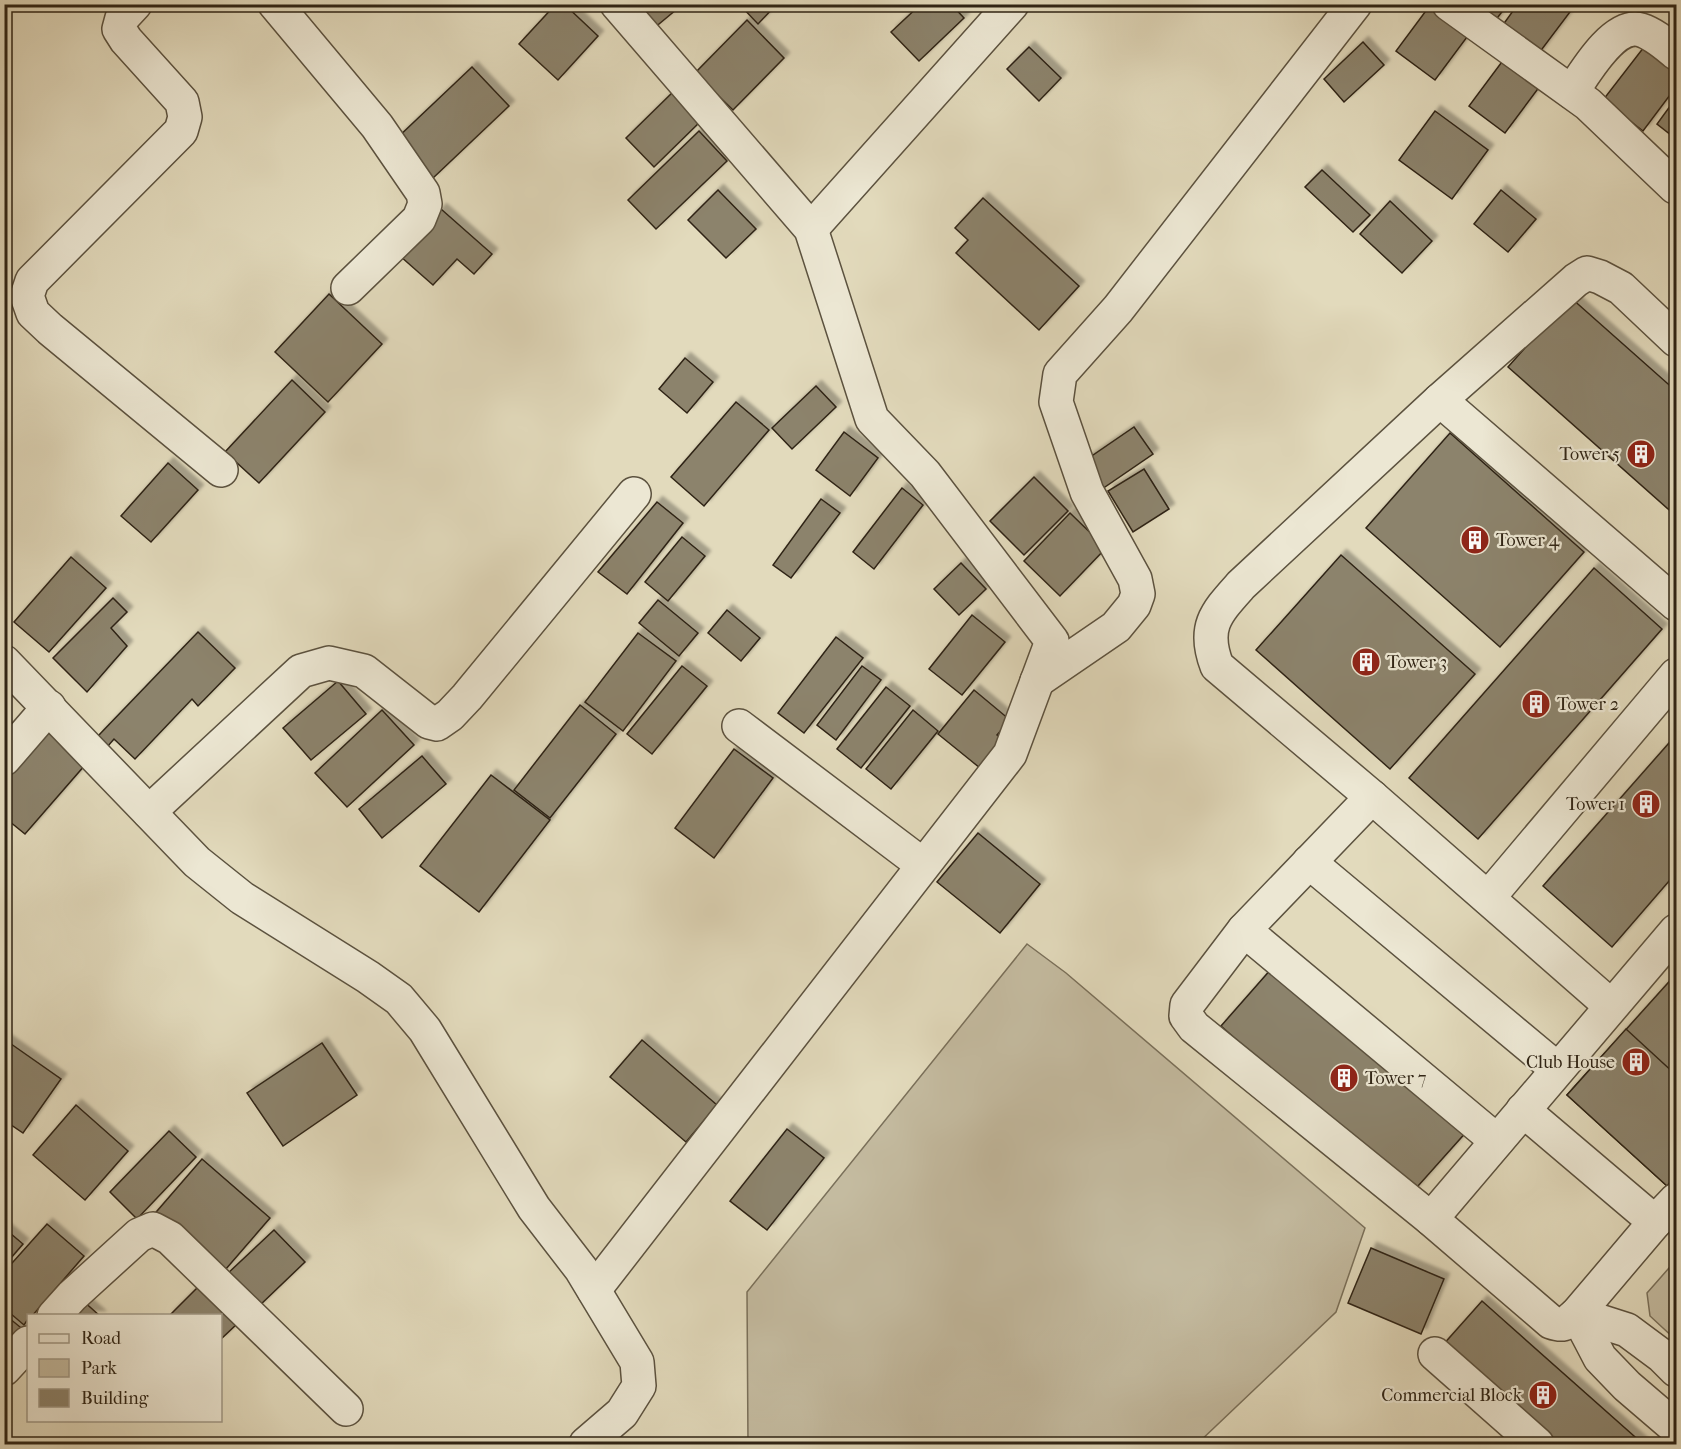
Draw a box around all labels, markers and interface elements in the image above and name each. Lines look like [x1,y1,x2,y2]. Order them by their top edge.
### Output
building icon: Tower 5 [1625,438,1657,470]
place label: Tower 5 [1560,444,1620,465]
building icon: Tower 4 [1459,524,1491,556]
place label: Tower 4 [1496,530,1560,551]
building icon: Tower 3 [1350,646,1382,678]
place label: Tower 3 [1387,652,1447,673]
building icon: Tower 2 [1520,688,1552,720]
place label: Tower 2 [1557,694,1619,715]
building icon: Tower 1 [1630,788,1662,820]
place label: Tower 1 [1566,794,1625,815]
building icon: Club House [1620,1046,1652,1078]
place label: Club House [1526,1052,1615,1073]
building icon: Tower 7 [1328,1062,1360,1094]
place label: Tower 7 [1365,1068,1427,1089]
legend [27,1314,222,1422]
text: Road [81,1328,121,1349]
text: Park [81,1358,118,1379]
building icon: Commercial Block [1527,1379,1559,1411]
place label: Commercial Block [1381,1385,1523,1406]
text: Building [81,1388,149,1409]

